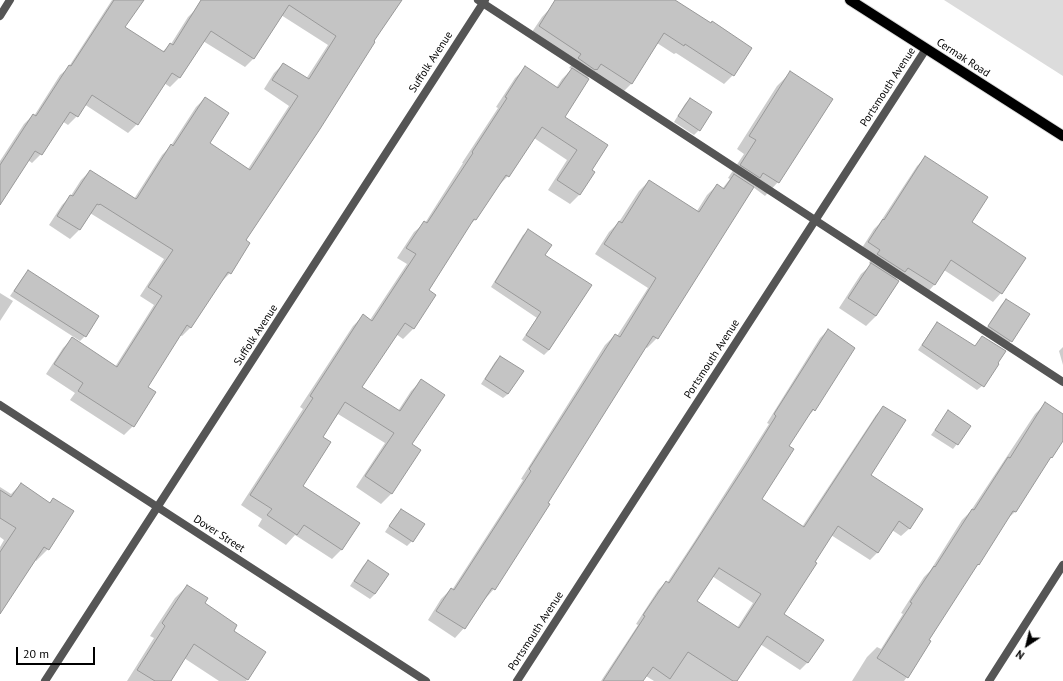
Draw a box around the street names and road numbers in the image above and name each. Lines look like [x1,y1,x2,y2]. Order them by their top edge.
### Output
street label: Suffolk Avenue [406,29,456,95]
street label: Cermak Road [934,36,992,80]
street label: Portsmouth Avenue [857,45,919,129]
street label: Suffolk Avenue [231,302,281,368]
street label: Portsmouth Avenue [681,317,743,401]
street label: Dover Street [191,513,247,555]
street label: Portsmouth Avenue [505,589,567,673]

